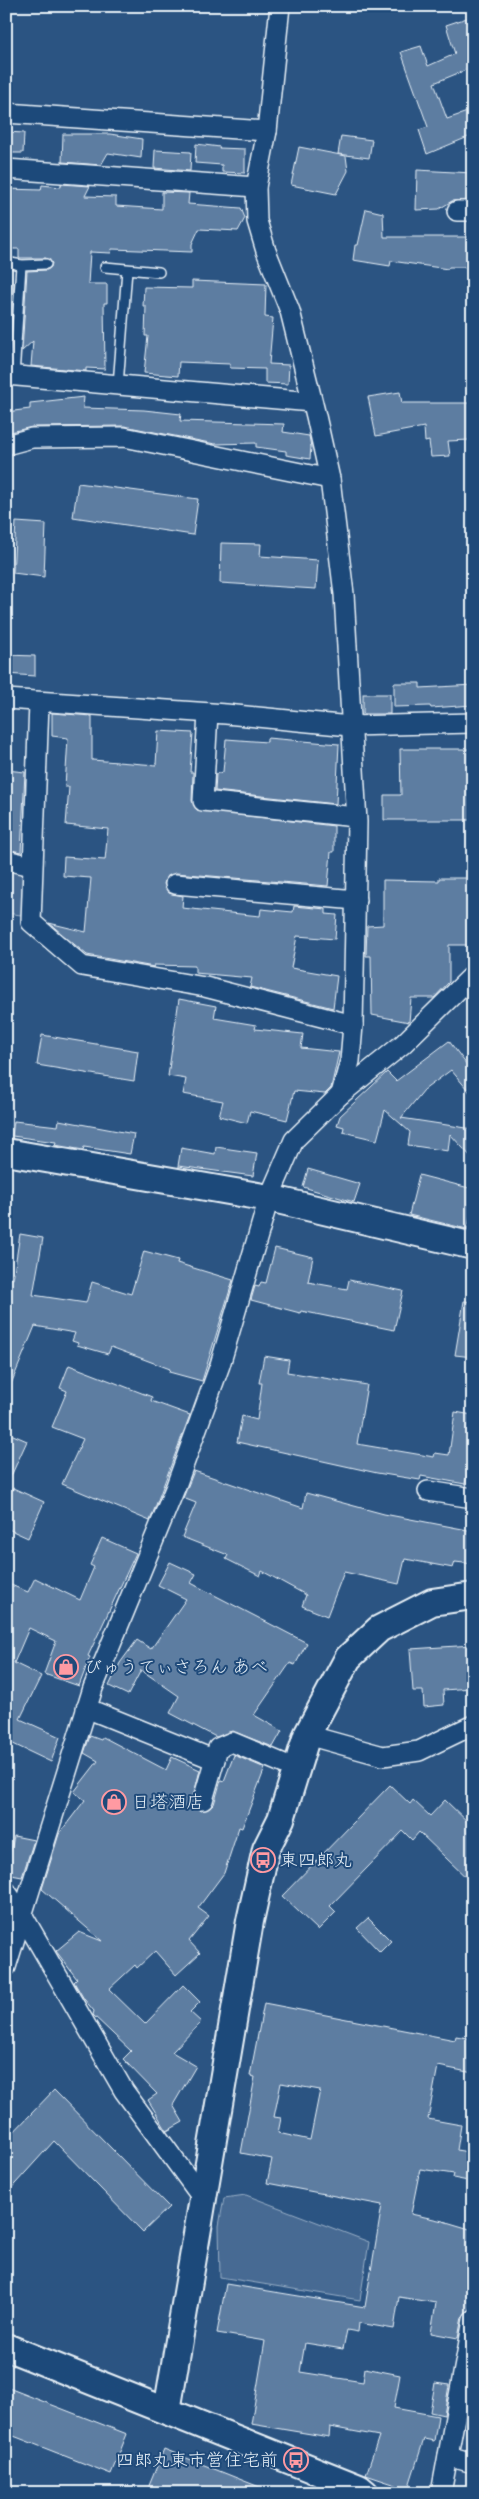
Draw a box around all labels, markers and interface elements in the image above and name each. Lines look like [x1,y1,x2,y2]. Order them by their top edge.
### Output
shop icon: びゅうてぃさろん あべ [53,1654,79,1680]
place label: びゅうてぃさろん あべ [84,1658,268,1680]
shop icon: 日塔酒店 [101,1789,127,1815]
place label: 日塔酒店 [132,1793,204,1815]
bus stop icon: 東四郎丸 [250,1847,276,1873]
place label: 東四郎丸 [280,1851,352,1873]
bus stop icon: 四郎丸東市営住宅前 [283,2447,309,2473]
place label: 四郎丸東市営住宅前 [116,2451,278,2473]

